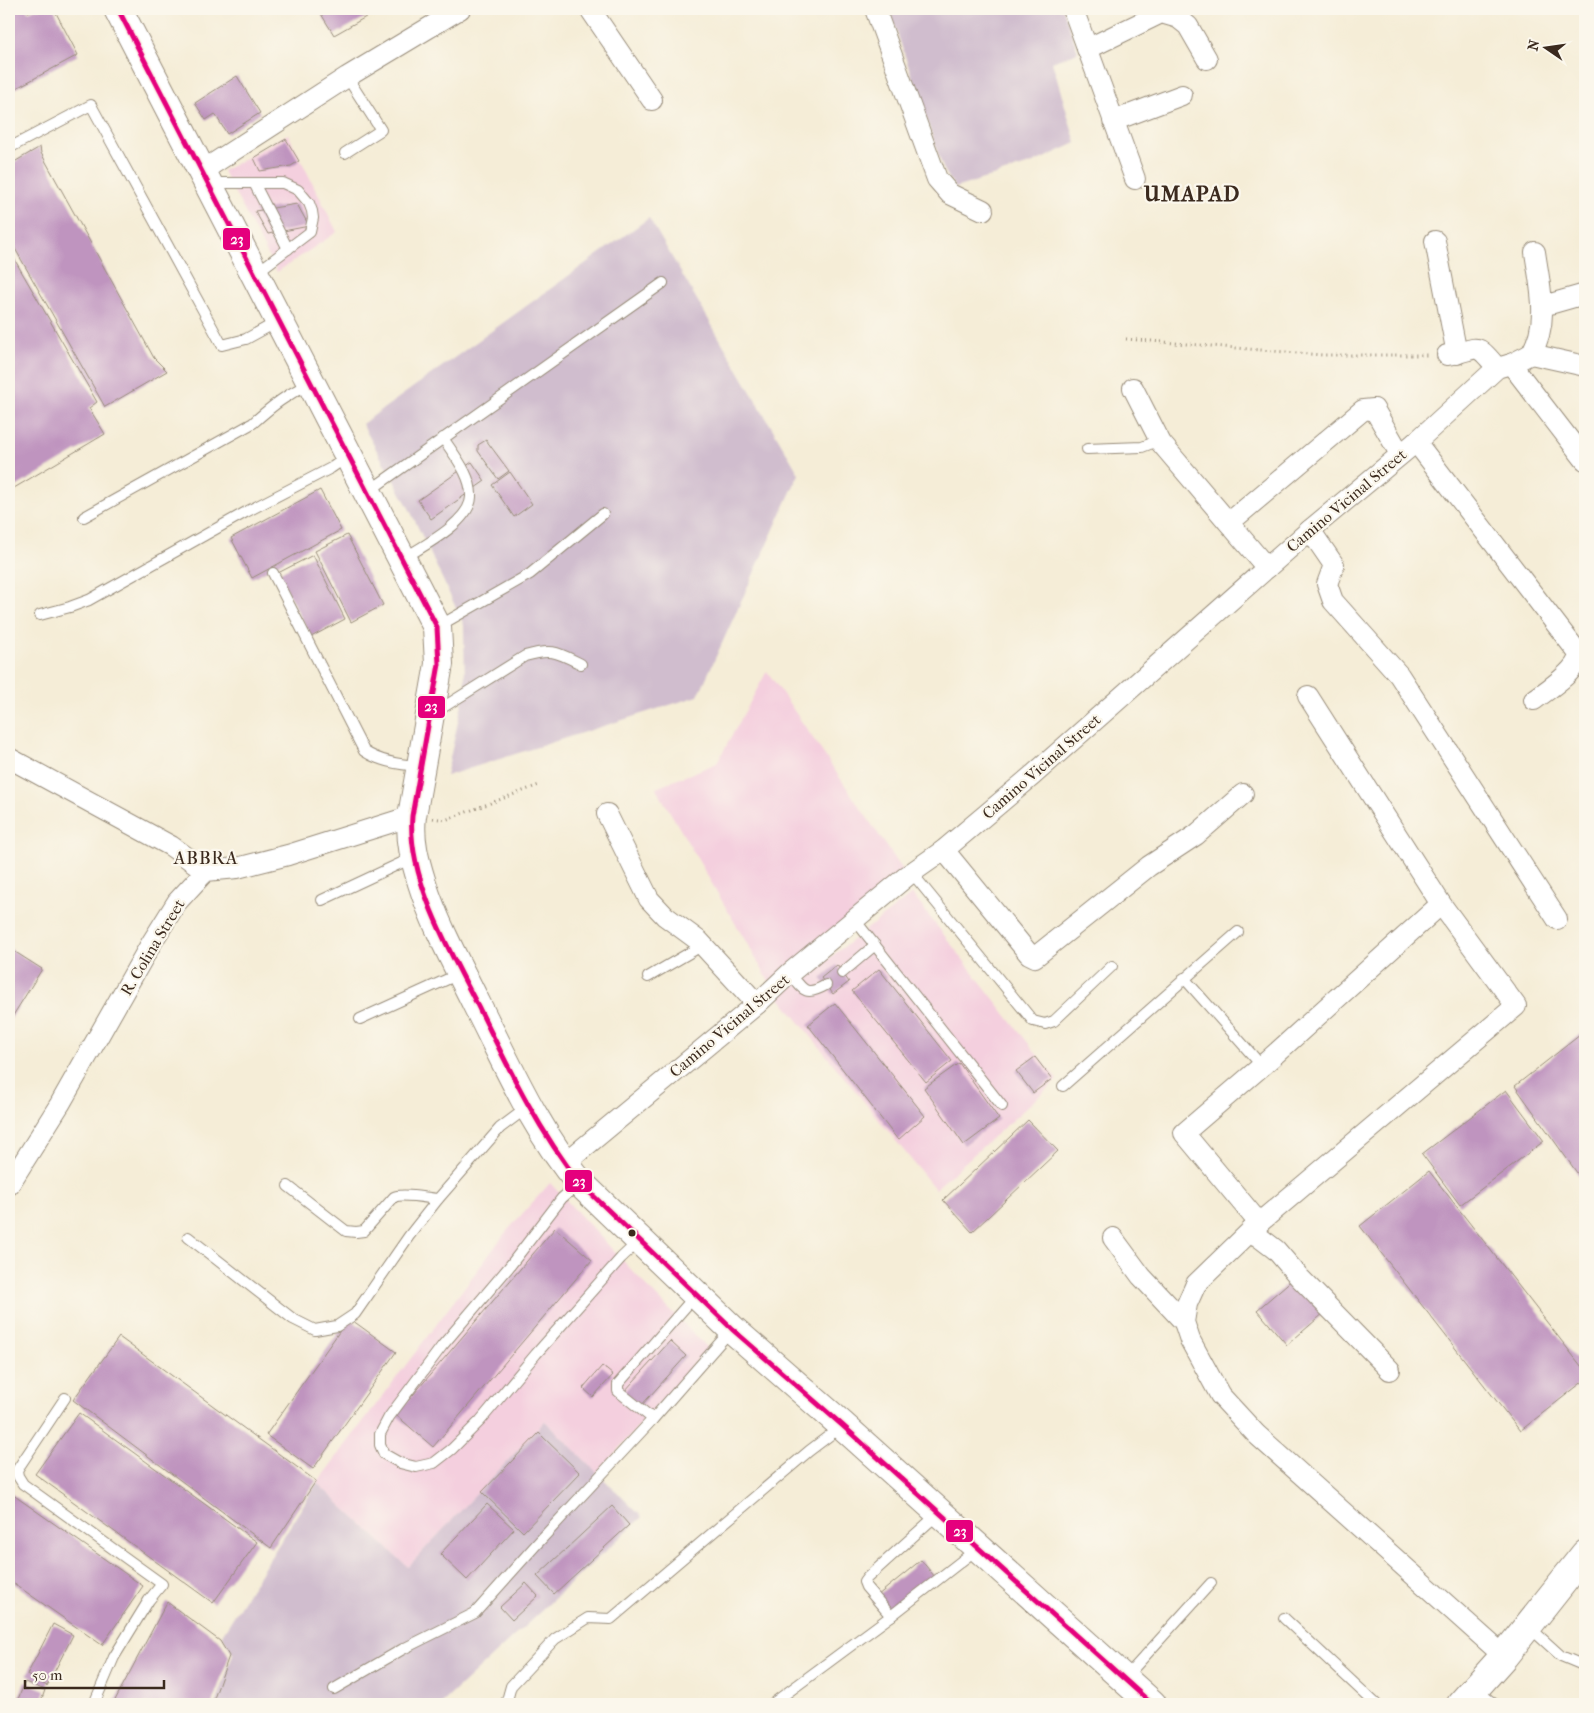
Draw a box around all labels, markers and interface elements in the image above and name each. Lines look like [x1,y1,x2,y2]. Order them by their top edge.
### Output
north arrow [1522,22,1572,72]
text: N [1524,38,1543,52]
district label: UMAPAD [1143,182,1240,206]
line badge: 23 [222,227,251,251]
text: 23 [231,231,244,248]
street label: Camino Vicinal Street [1283,445,1410,556]
line badge: 23 [417,695,446,719]
text: 23 [425,698,438,715]
street label: Camino Vicinal Street [978,710,1105,823]
district label: ABBRA [173,848,238,869]
street label: R. Colina Street [116,895,189,999]
street label: Camino Vicinal Street [666,970,793,1081]
line badge: 23 [564,1169,593,1193]
text: 23 [573,1173,586,1190]
unlabelled marker [627,1228,637,1238]
line badge: 23 [945,1519,974,1543]
text: 23 [954,1523,967,1540]
scale bar [25,1658,164,1690]
text: 50 m [32,1666,63,1684]

